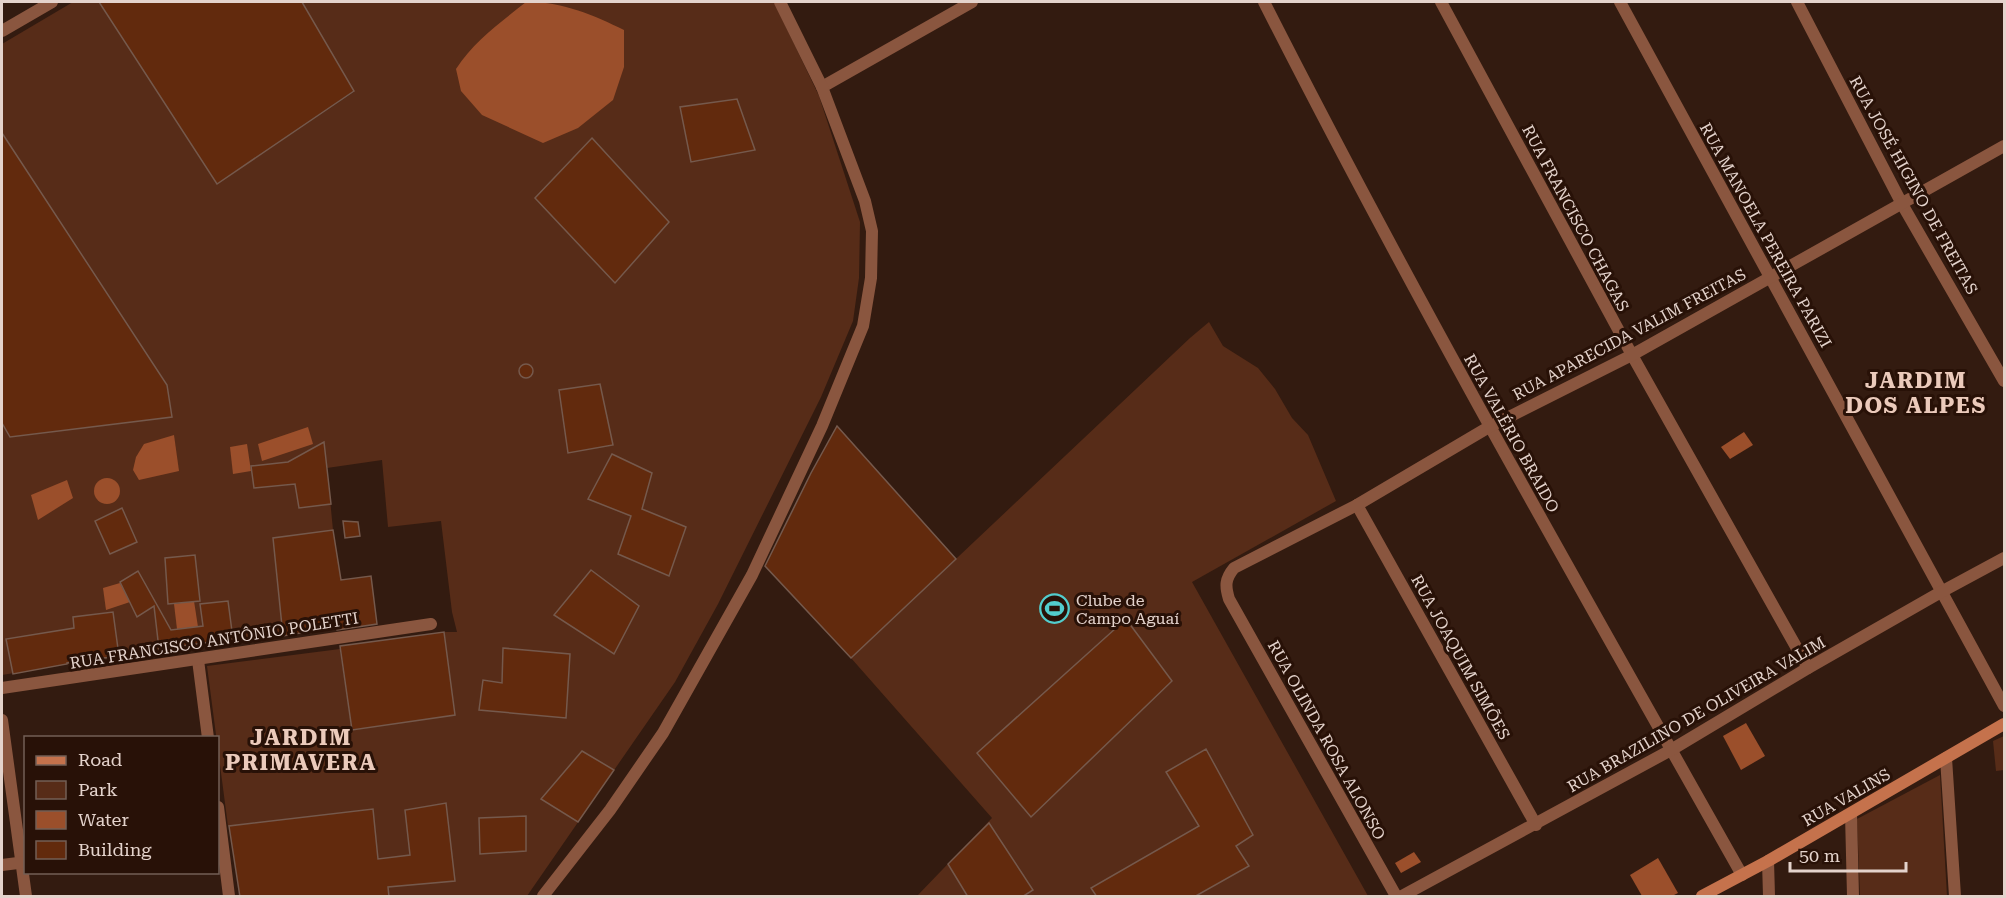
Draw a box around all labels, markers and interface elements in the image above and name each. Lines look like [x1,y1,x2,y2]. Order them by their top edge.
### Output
street label: RUA JOSÉ HIGINO DE FREITAS [1845,73,1982,298]
street label: RUA MANOELA PEREIRA PARIZI [1696,120,1835,351]
street label: RUA FRANCISCO CHAGAS [1518,122,1633,315]
street label: RUA APARECIDA VALIM FREITAS [1509,265,1749,404]
street label: RUA VALÉRIO BRAIDO [1460,351,1563,516]
district label: JARDIM DOS ALPES [1845,368,1987,418]
street label: RUA JOAQUIM SIMÕES [1407,571,1514,743]
place label: Clube de Campo Aguaí [1076,591,1179,628]
sports icon: Clube de Campo Aguaí [1039,593,1071,625]
street label: RUA FRANCISCO ANTÔNIO POLETTI [68,608,360,673]
street label: RUA BRAZILINO DE OLIVEIRA VALIM [1564,633,1829,796]
street label: RUA OLINDA ROSA ALONSO [1264,637,1389,843]
district label: JARDIM PRIMAVERA [225,725,377,775]
legend [24,736,219,874]
text: Road [78,749,123,770]
street label: RUA VALINS [1799,765,1894,830]
text: Park [78,779,118,800]
text: Water [78,809,129,830]
scale bar [1790,835,1906,873]
text: Building [78,839,152,860]
text: 50 m [1799,845,1840,866]

